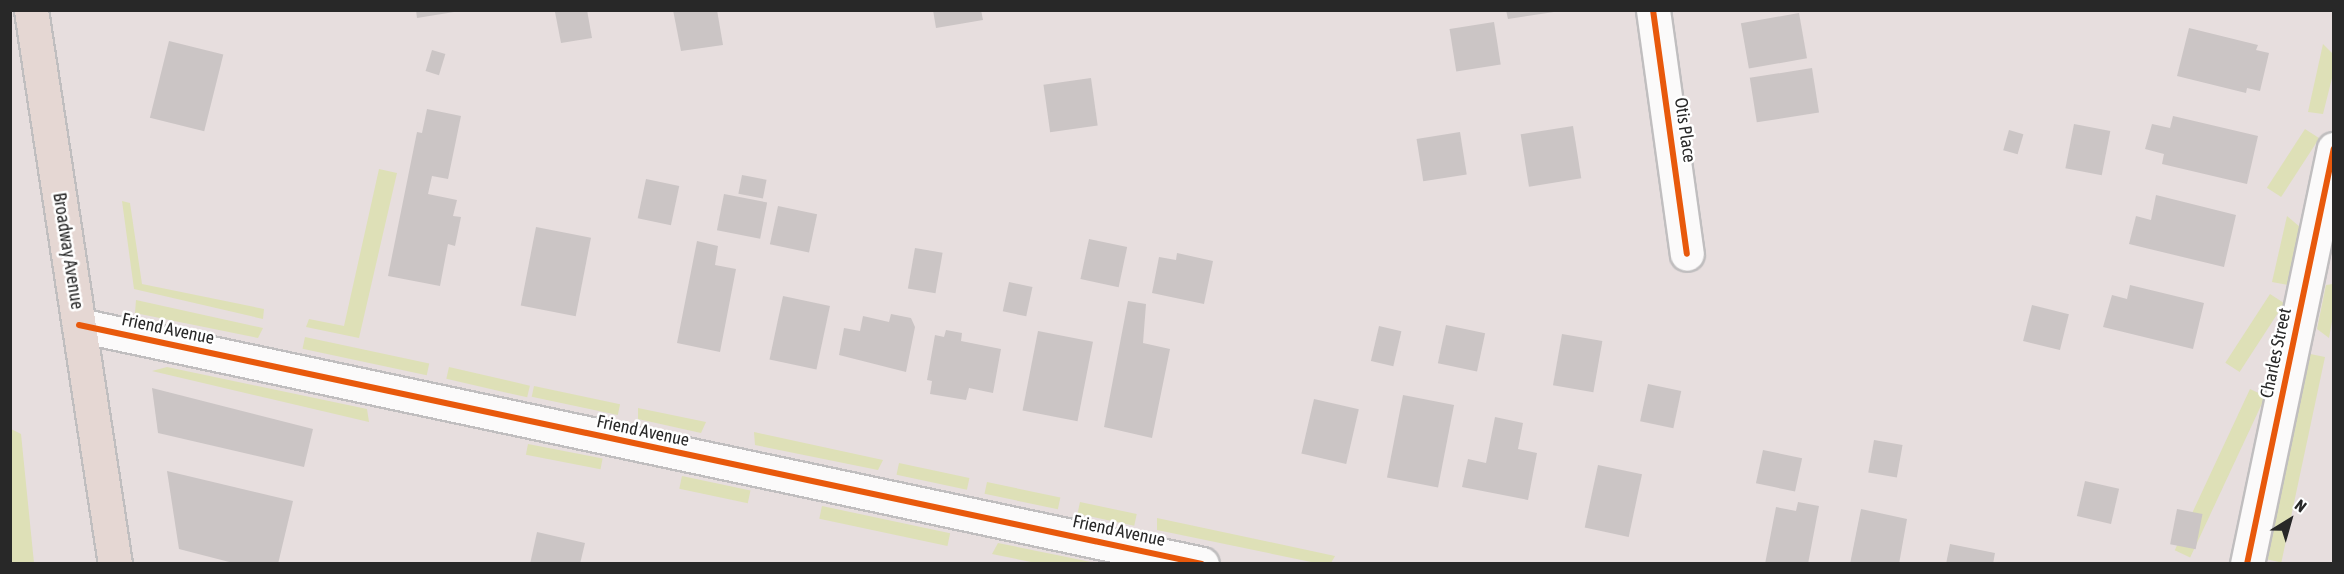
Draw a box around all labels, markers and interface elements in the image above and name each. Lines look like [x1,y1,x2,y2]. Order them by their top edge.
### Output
street label: Otis Place [1670,96,1700,164]
street label: Broadway Avenue [48,191,88,311]
street label: Charles Street [2256,306,2296,400]
street label: Friend Avenue [120,309,216,349]
street label: Friend Avenue [595,411,691,451]
north arrow [2260,490,2320,550]
text: N [2292,496,2310,516]
street label: Friend Avenue [1071,511,1167,551]

